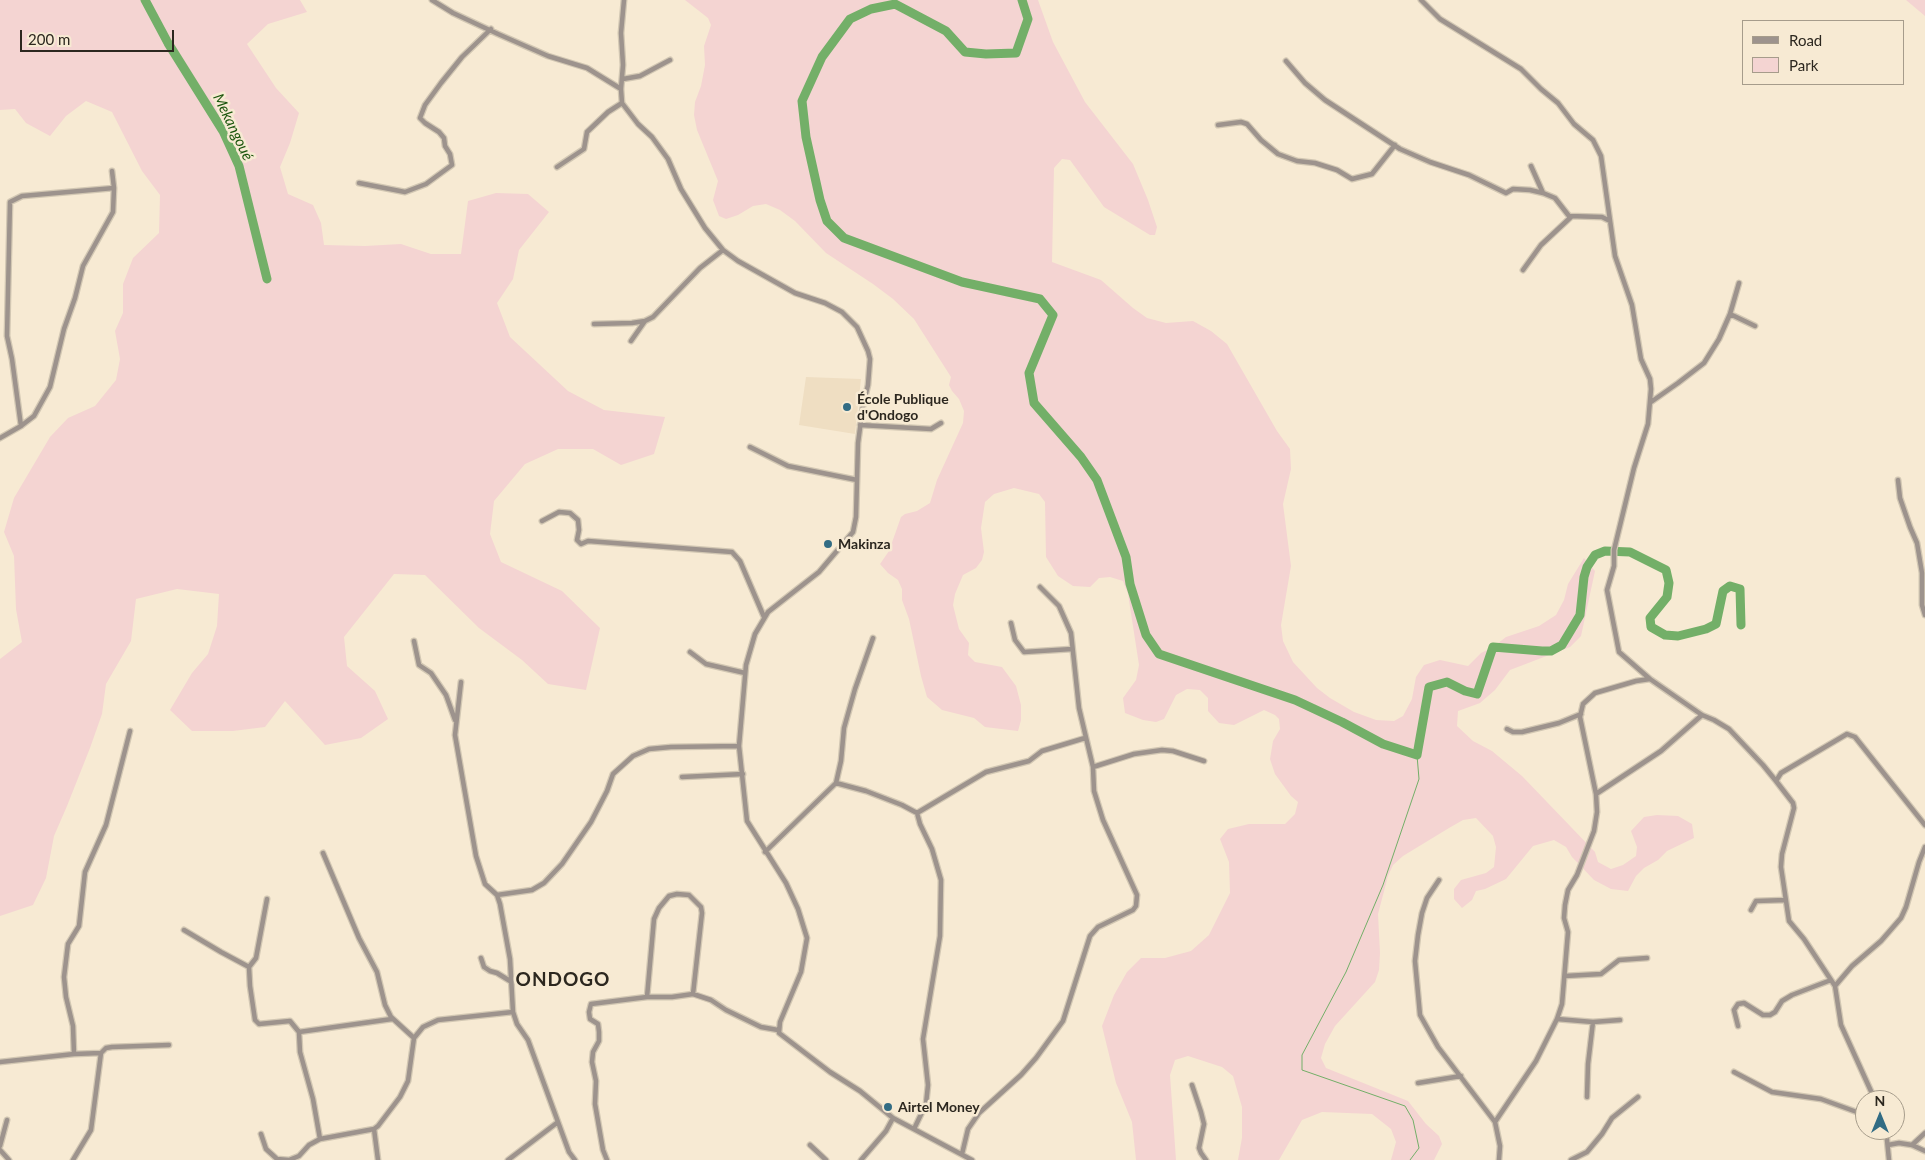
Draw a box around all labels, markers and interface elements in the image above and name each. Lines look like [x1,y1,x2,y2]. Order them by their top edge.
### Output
scale bar [22,20,176,52]
legend [1742,20,1905,85]
text: 200 m [28,30,70,48]
text: Road [1789,31,1822,49]
text: Park [1789,56,1818,74]
water label: Mekangoué [209,91,257,163]
place label: École Publique d'Ondogo [857,391,949,424]
marker: École Publique d'Ondogo [841,401,853,413]
place label: Makinza [838,536,891,552]
marker: Makinza [822,538,834,550]
district label: ONDOGO [515,969,611,991]
north arrow [1855,1090,1905,1140]
text: N [1875,1092,1885,1109]
place label: Airtel Money [898,1099,980,1115]
marker: Airtel Money [882,1101,894,1113]

